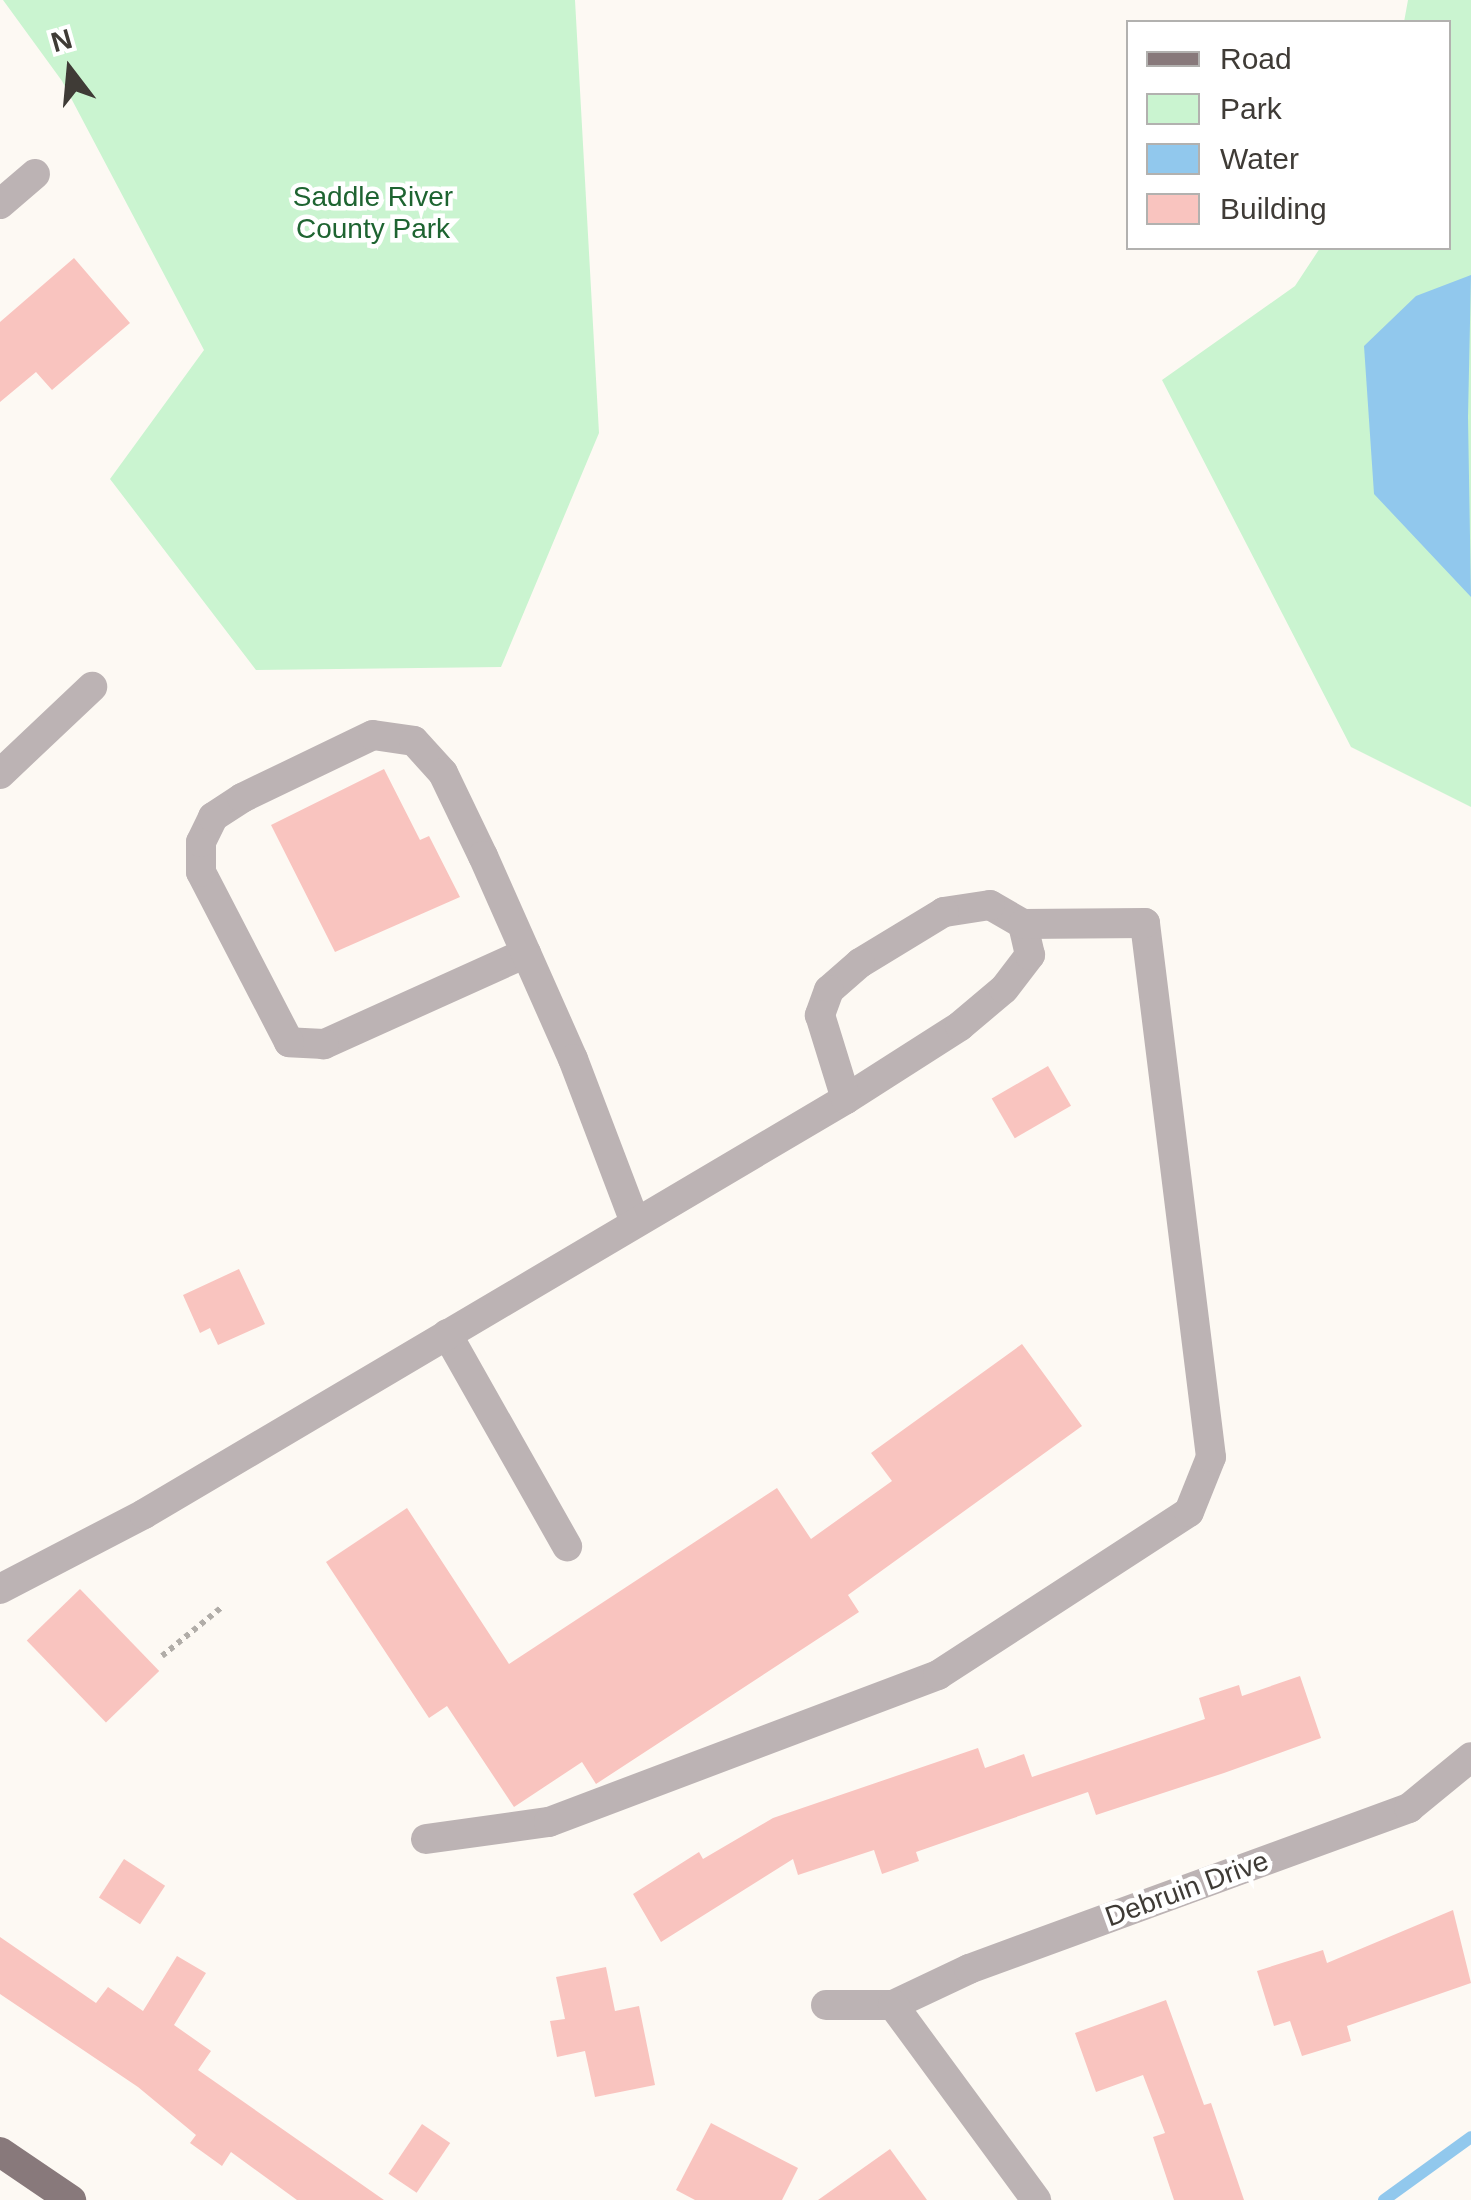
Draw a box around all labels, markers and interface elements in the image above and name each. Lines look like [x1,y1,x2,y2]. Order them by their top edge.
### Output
north arrow [20,20,120,120]
legend [1126,20,1451,250]
text: N [48,23,76,58]
text: Road [1220,42,1292,75]
text: Park [1220,92,1282,125]
text: Water [1220,142,1299,175]
park label: Saddle River County Park [293,180,453,246]
text: Building [1220,192,1327,225]
street label: Debruin Drive [1101,1844,1273,1934]

